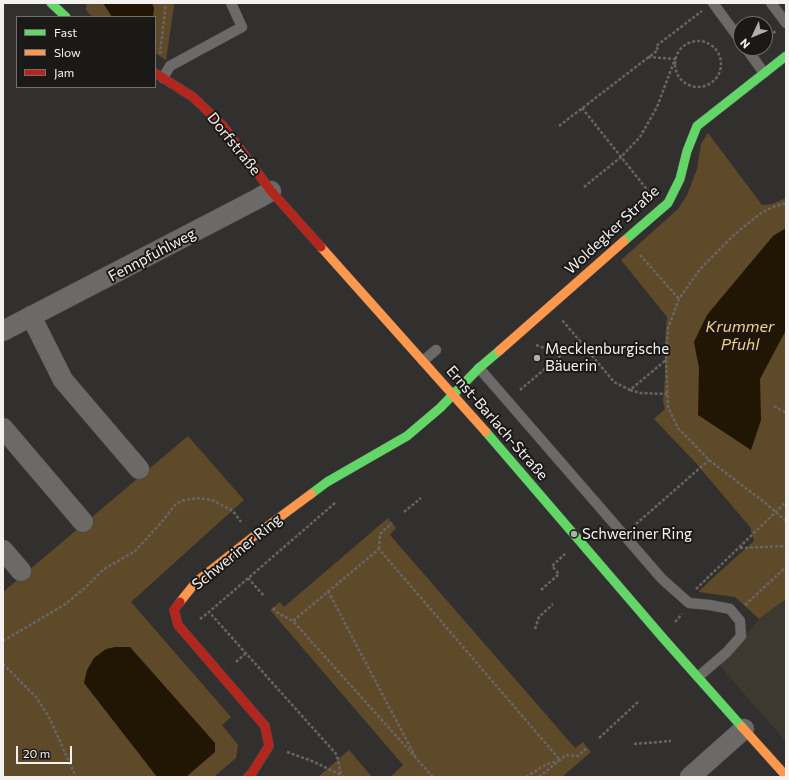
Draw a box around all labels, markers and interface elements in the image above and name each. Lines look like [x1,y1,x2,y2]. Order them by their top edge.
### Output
legend [16,16,156,88]
north arrow [733,16,773,56]
text: Fast [54,25,77,39]
text: N [737,37,752,51]
text: Slow [54,45,81,59]
text: Jam [54,65,74,79]
street label: Dorfstraße [203,109,265,179]
street label: Woldegker Straße [561,182,663,278]
street label: Fennpfuhlweg [105,224,199,286]
water label: Krummer Pfuhl [706,317,774,355]
place label: Mecklenburgische Bäuerin [545,340,669,375]
marker: Mecklenburgische Bäuerin [532,353,542,363]
street label: Ernst-Barlach-Straße [442,362,552,484]
street label: Schweriner Ring [189,510,285,594]
place label: Schweriner Ring [582,525,692,543]
marker: Schweriner Ring [569,529,579,539]
scale bar [18,738,74,764]
text: 20 m [23,746,50,760]

